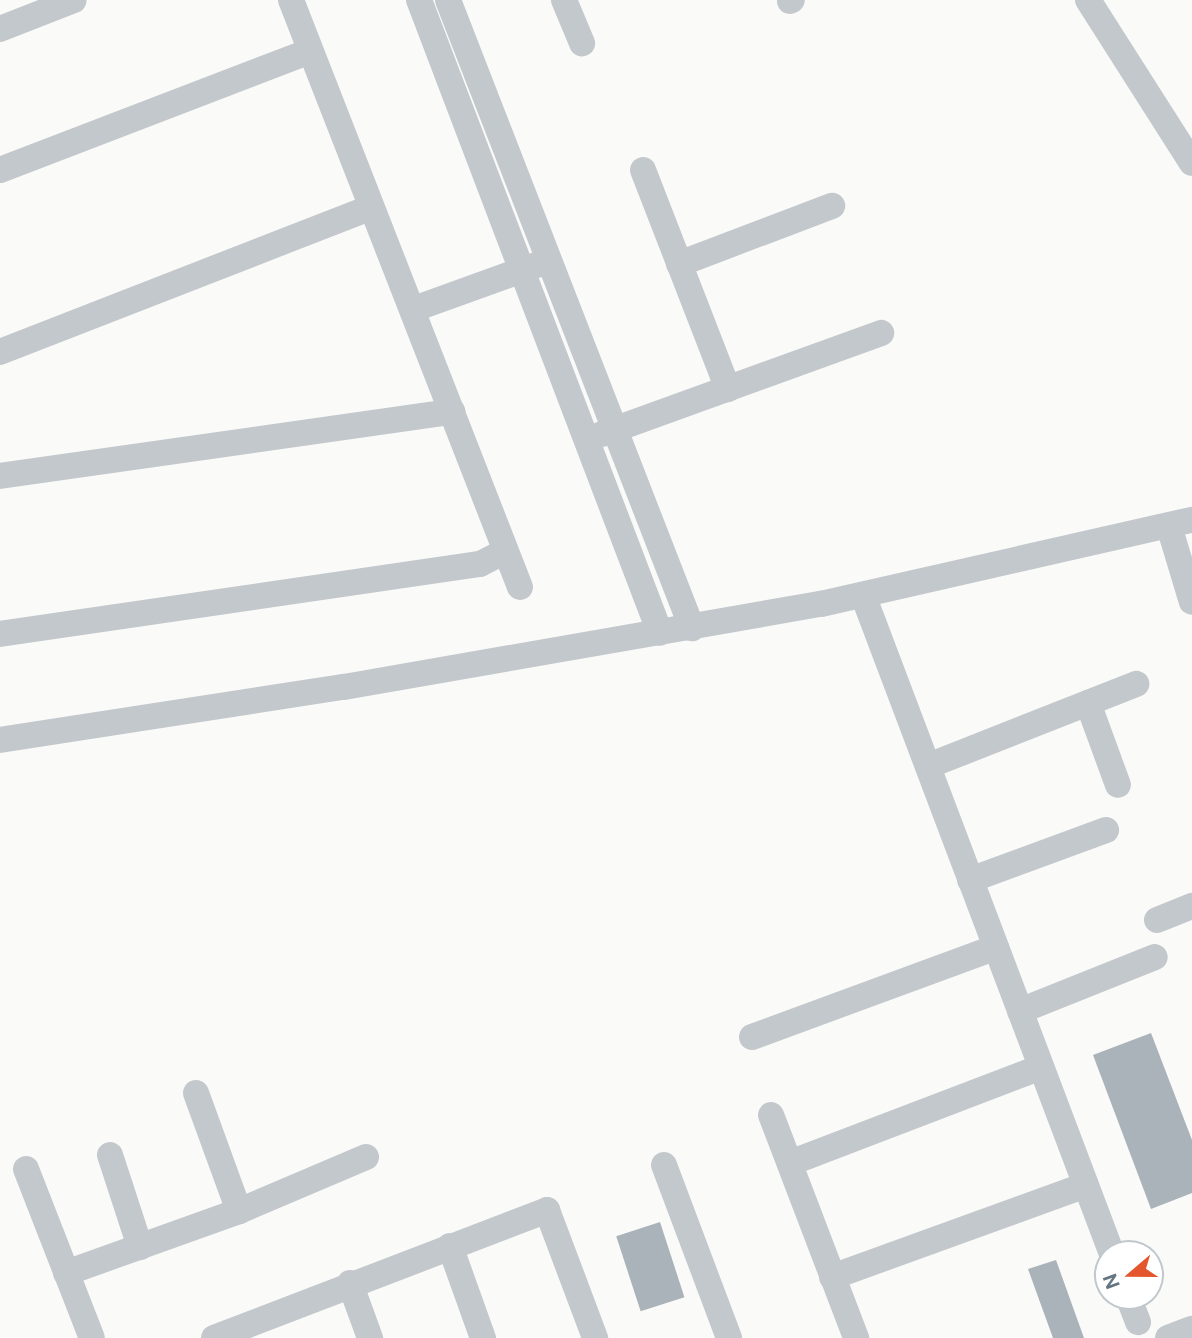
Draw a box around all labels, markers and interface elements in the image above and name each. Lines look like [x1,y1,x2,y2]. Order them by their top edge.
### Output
north arrow [1094,1240,1164,1310]
text: N [1098,1271,1124,1292]

